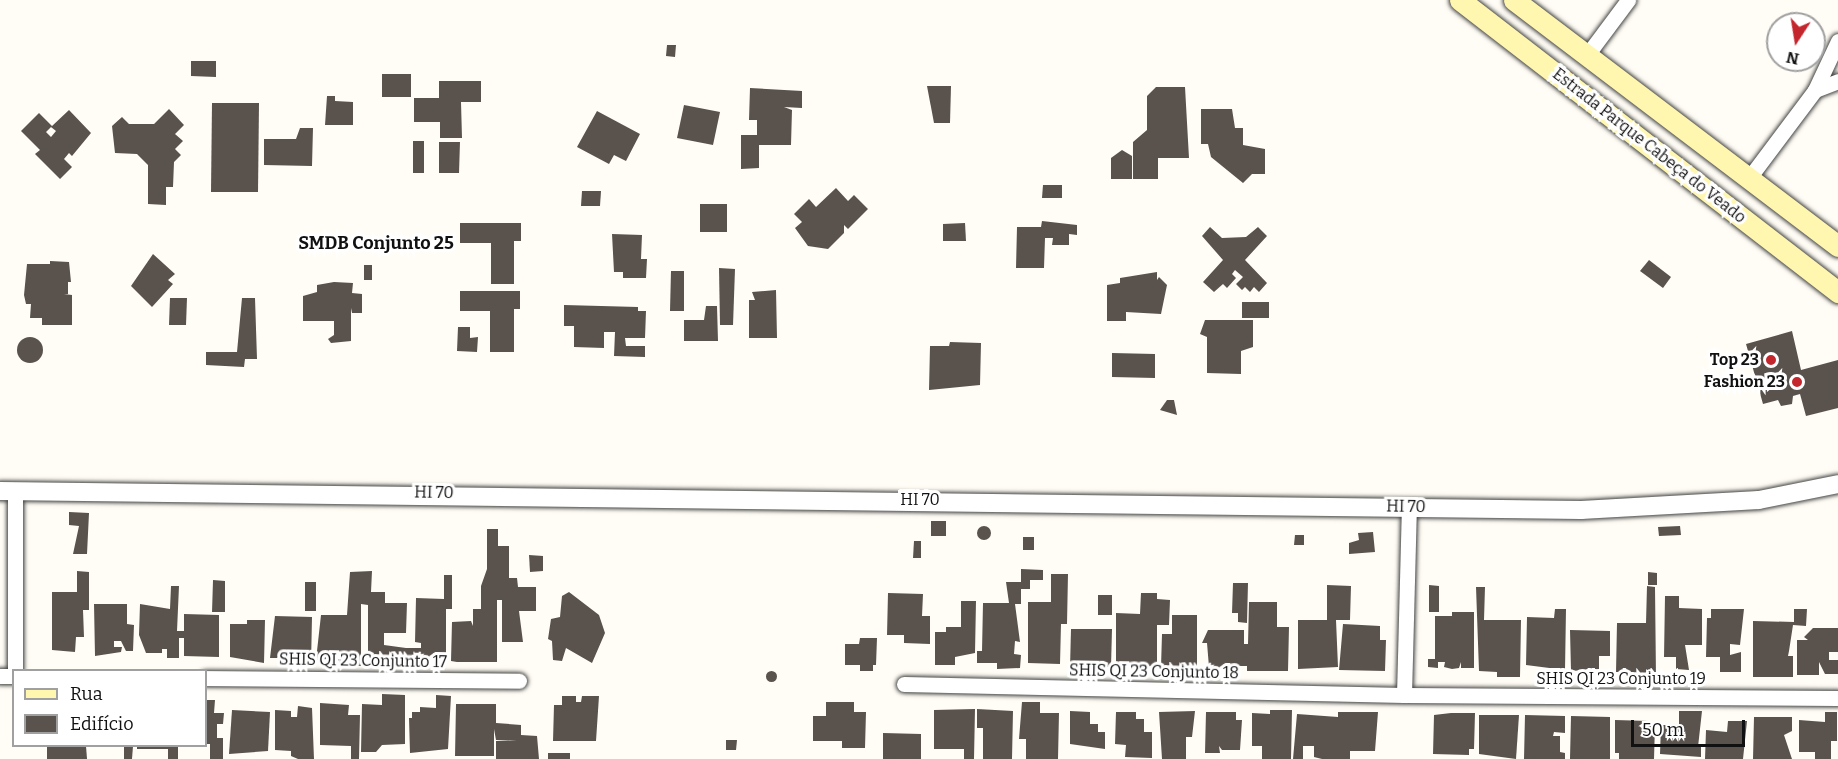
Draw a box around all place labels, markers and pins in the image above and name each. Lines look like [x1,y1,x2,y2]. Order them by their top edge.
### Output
place label: Top 23 [1710,350,1759,370]
marker: Top 23 [1764,353,1778,367]
place label: Fashion 23 [1704,372,1785,392]
marker: Fashion 23 [1790,375,1804,389]

